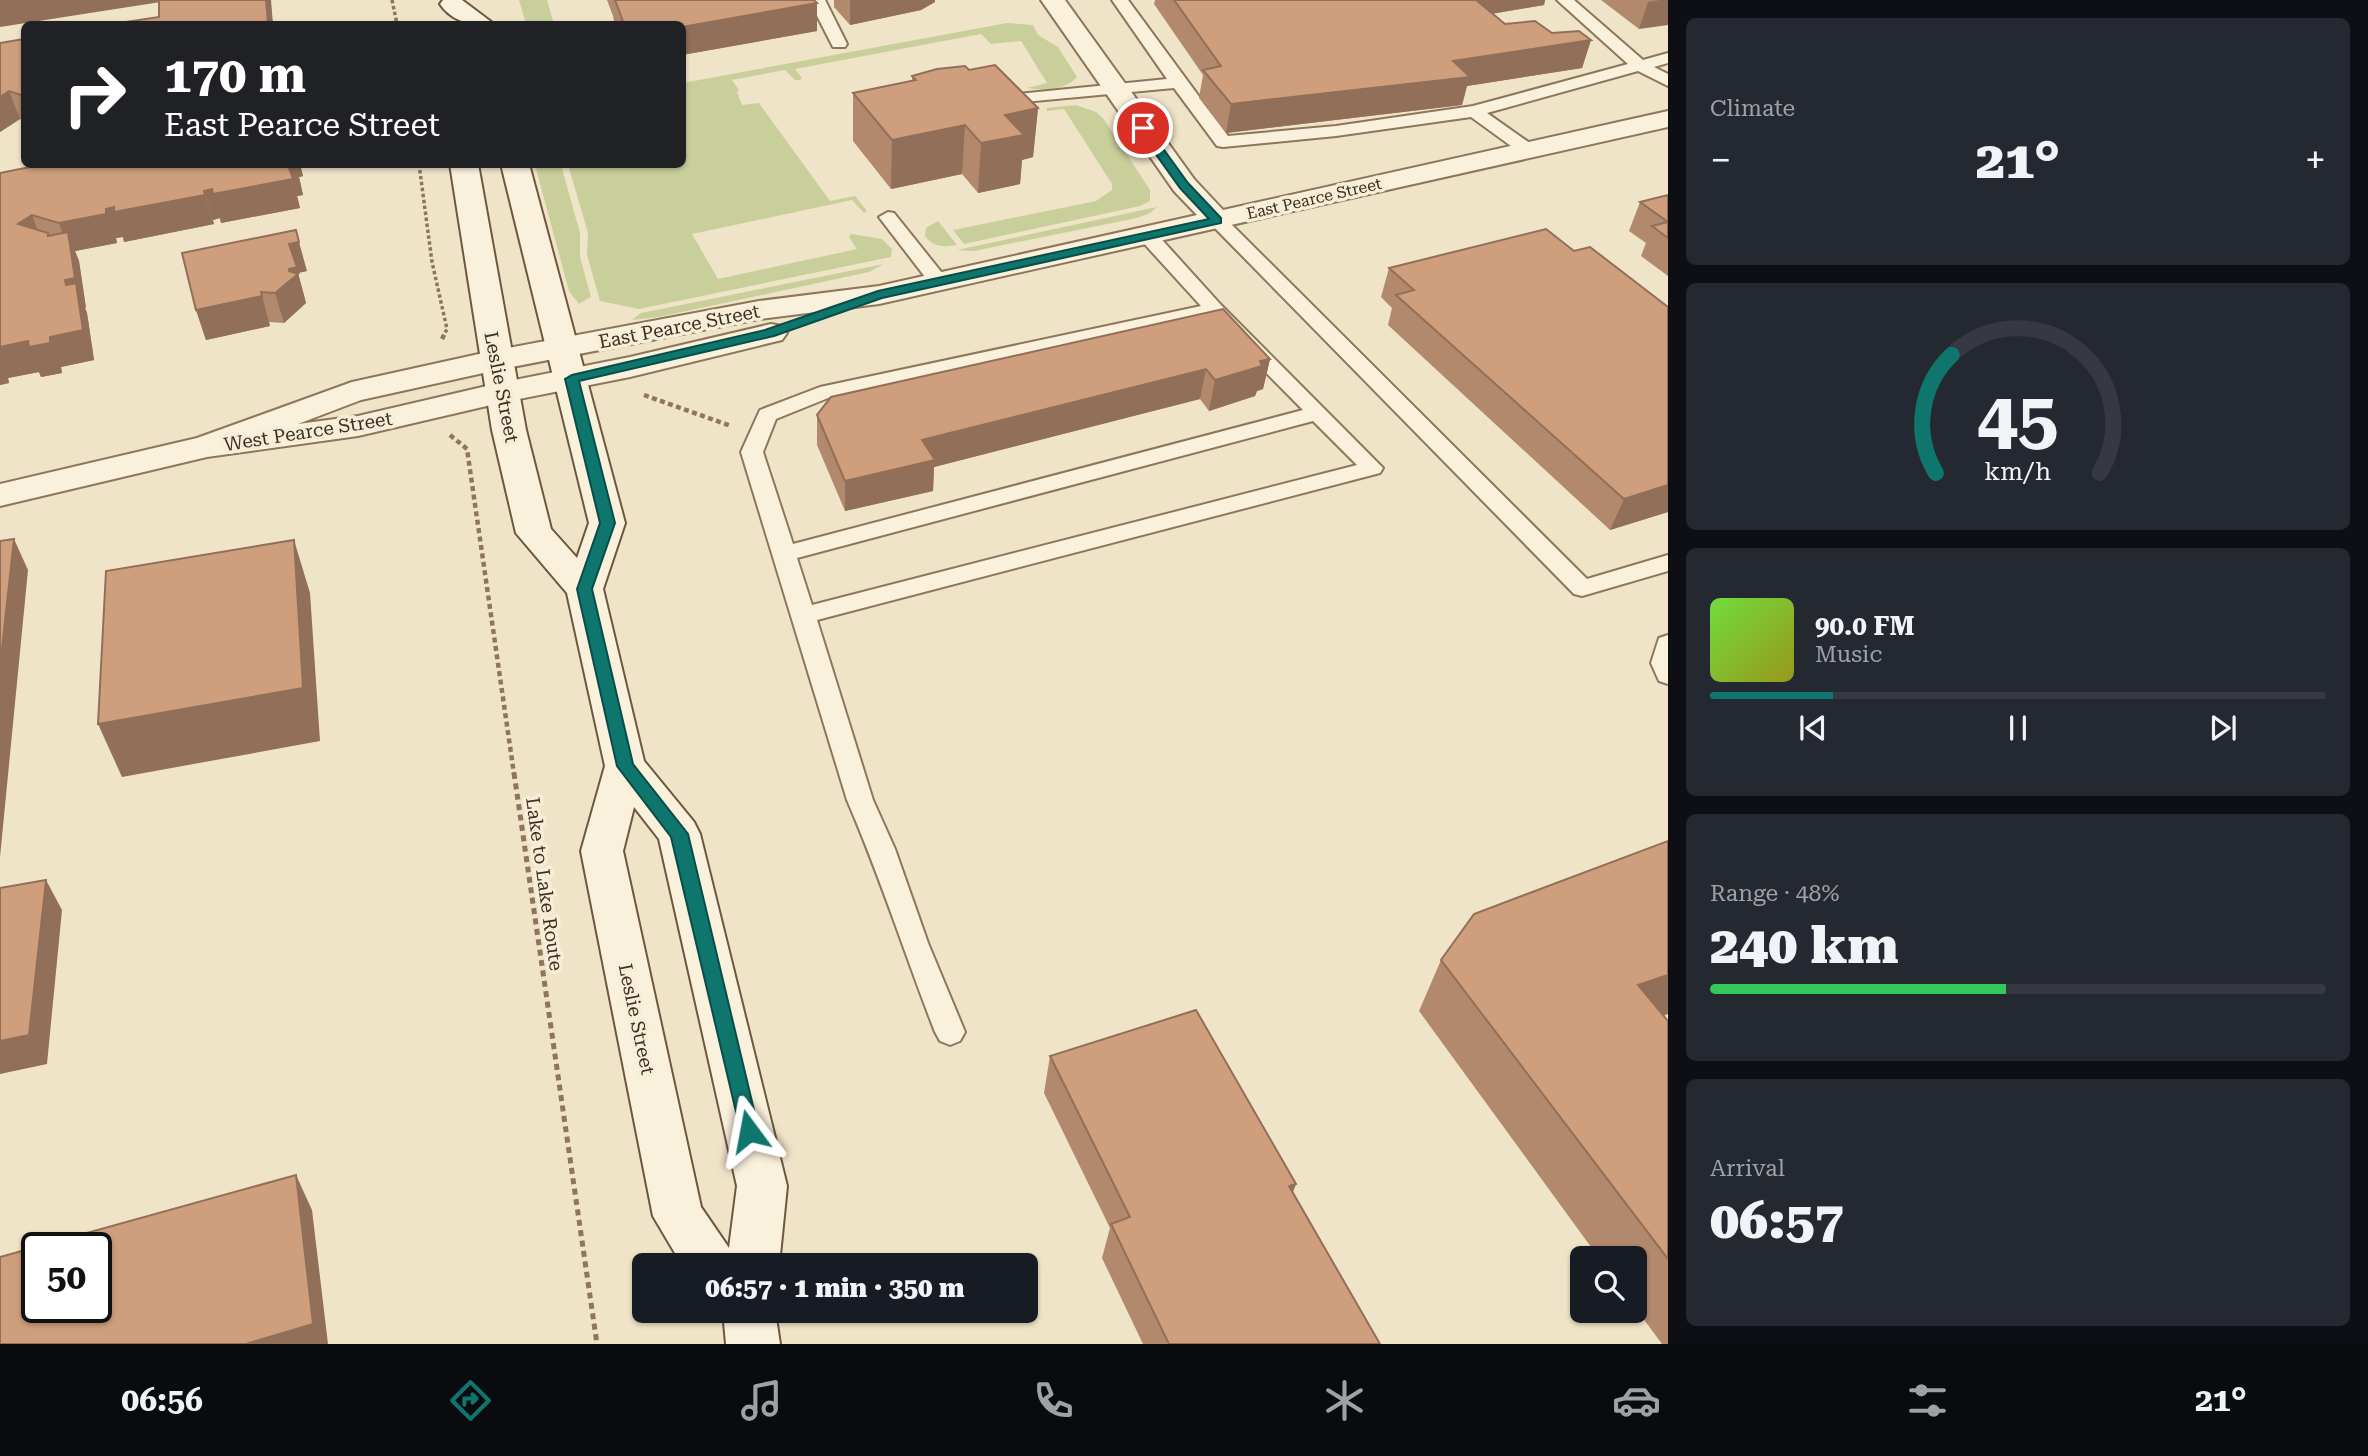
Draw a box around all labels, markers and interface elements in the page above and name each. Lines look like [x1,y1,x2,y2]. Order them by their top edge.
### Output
text: 170 m [164,47,306,104]
icon: right [49,49,140,140]
text: Climate [1710,95,1795,122]
pin [1113,98,1173,158]
text: East Pearce Street [164,106,440,144]
icon: arrive [1124,109,1162,147]
text: 21° [1976,130,2060,191]
text: − [1710,138,1731,182]
text: + [2305,138,2326,182]
street label: East Pearce Street [1245,174,1384,223]
street label: East Pearce Street [596,300,762,353]
street label: Leslie Street [479,329,524,445]
text: 45 [1977,376,2059,461]
street label: West Pearce Street [222,407,394,456]
text: km/h [1985,457,2051,486]
text: 90.0 FM [1815,611,1915,641]
text: Music [1815,641,1882,668]
icon: previous [1794,709,1832,747]
icon: pause [1999,709,2037,747]
icon: next [2204,709,2242,747]
street label: Lake to Lake Route [521,796,568,972]
text: Range · 48% [1710,880,1839,907]
text: 240 km [1710,915,1898,976]
street label: Leslie Street [614,961,660,1077]
position arrow [712,1094,786,1168]
text: Arrival [1710,1155,1785,1182]
text: 06:57 [1710,1190,1844,1251]
speed limit sign: 50 [21,1232,112,1323]
map controls [1570,1246,1647,1323]
button: search [1570,1246,1647,1323]
text: 06:57 · 1 min · 350 m [705,1273,965,1303]
icon: directions [446,1376,495,1425]
icon: music [737,1376,786,1425]
icon: phone [1029,1376,1078,1425]
icon: climate [1320,1376,1369,1425]
icon: car [1612,1376,1661,1425]
icon: filters [1903,1376,1952,1425]
text: 06:56 [121,1381,203,1419]
text: 21° [2195,1381,2247,1419]

